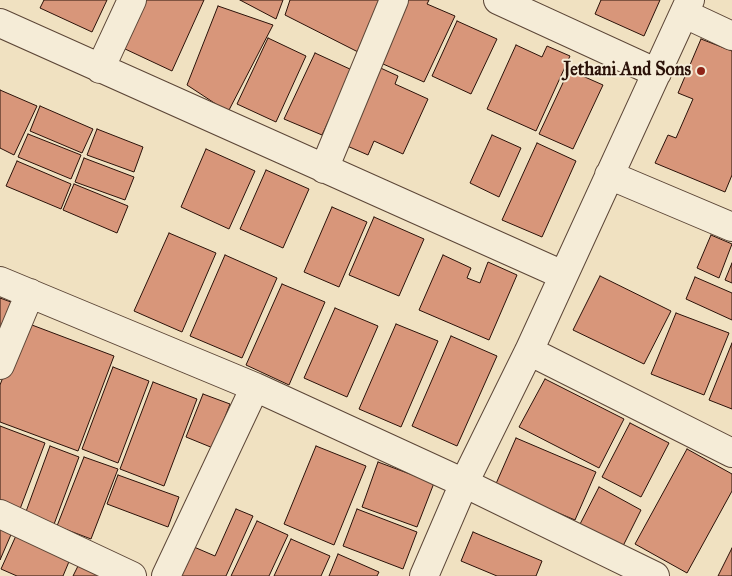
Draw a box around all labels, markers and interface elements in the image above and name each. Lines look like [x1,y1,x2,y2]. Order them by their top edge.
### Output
place label: Jethani And Sons [563,60,691,82]
marker: Jethani And Sons [695,65,707,77]

